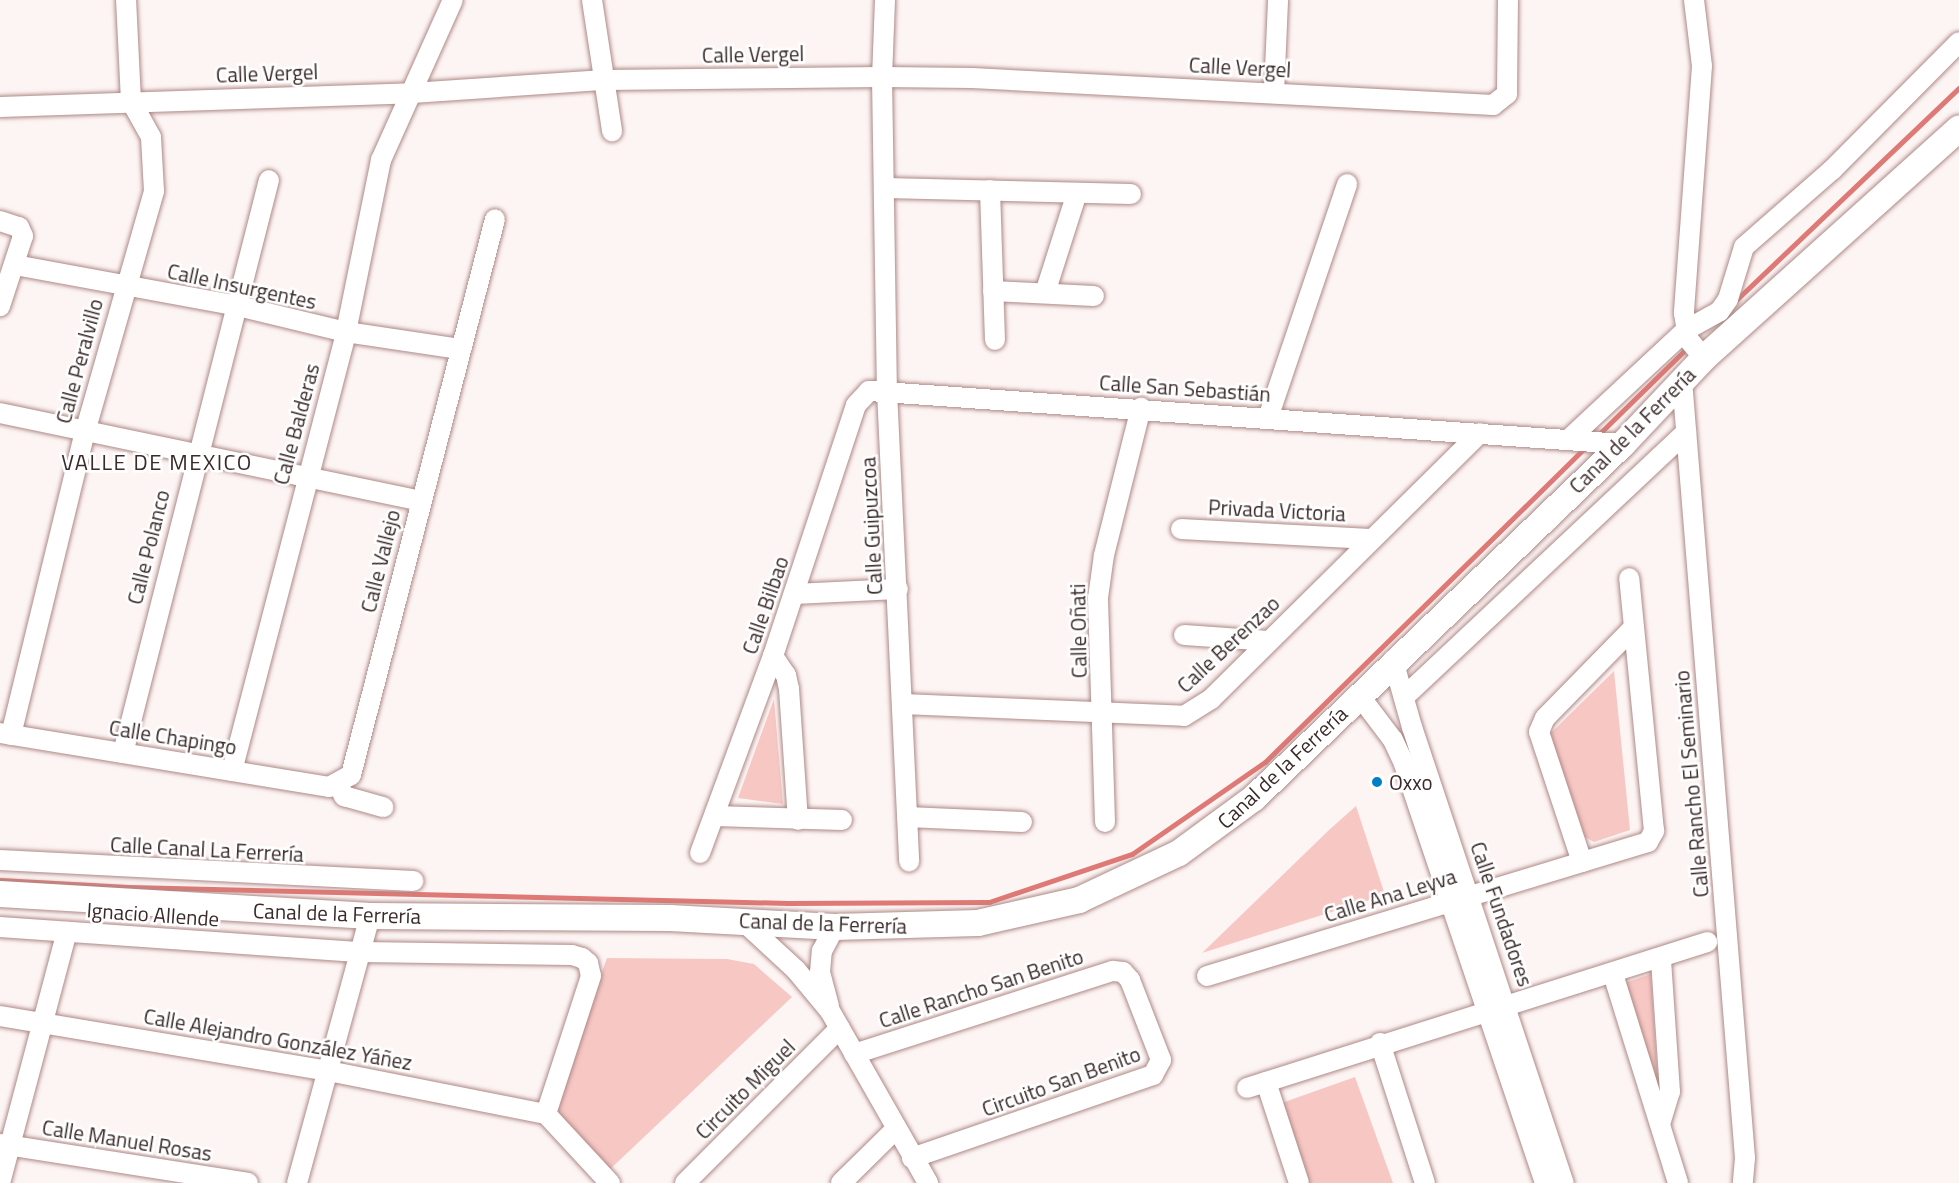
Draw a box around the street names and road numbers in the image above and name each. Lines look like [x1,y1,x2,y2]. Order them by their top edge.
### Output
street label: Calle Vergel [702,41,804,67]
street label: Calle Vergel [1188,52,1292,82]
street label: Calle Vergel [215,59,319,87]
street label: Calle Insurgentes [165,258,319,314]
street label: Calle Peralvillo [50,296,108,426]
street label: Calle Balderas [268,361,324,487]
street label: Canal de la Ferrería [1564,362,1700,498]
street label: Calle San Sebastián [1098,369,1272,407]
street label: Calle Guipuzcoa [855,456,887,596]
street label: Calle Polanco [122,487,174,607]
street label: Privada Victoria [1208,494,1346,526]
street label: Calle Vallejo [355,507,405,615]
street label: Calle Bilbao [736,553,794,657]
street label: Calle Oñati [1065,584,1091,678]
street label: Calle Berenzao [1172,590,1284,698]
street label: Calle Rancho El Seminario [1669,669,1713,899]
street label: Canal de la Ferrería [1212,700,1352,834]
street label: Calle Chapingo [107,714,239,760]
street label: Calle Canal La Ferrería [110,831,304,867]
street label: Calle Fundadores [1465,838,1539,990]
street label: Calle Ana Leyva [1321,863,1459,927]
street label: Ignacio Allende [86,897,220,931]
street label: Canal de la Ferrería [253,897,421,929]
street label: Canal de la Ferrería [739,907,907,939]
street label: Calle Rancho San Benito [876,943,1086,1033]
street label: Calle Alejandro González Yáñez [142,1003,414,1075]
street label: Circuito Miguel [690,1034,800,1144]
street label: Circuito San Benito [978,1041,1144,1121]
street label: Calle Manuel Rosas [40,1114,214,1166]

